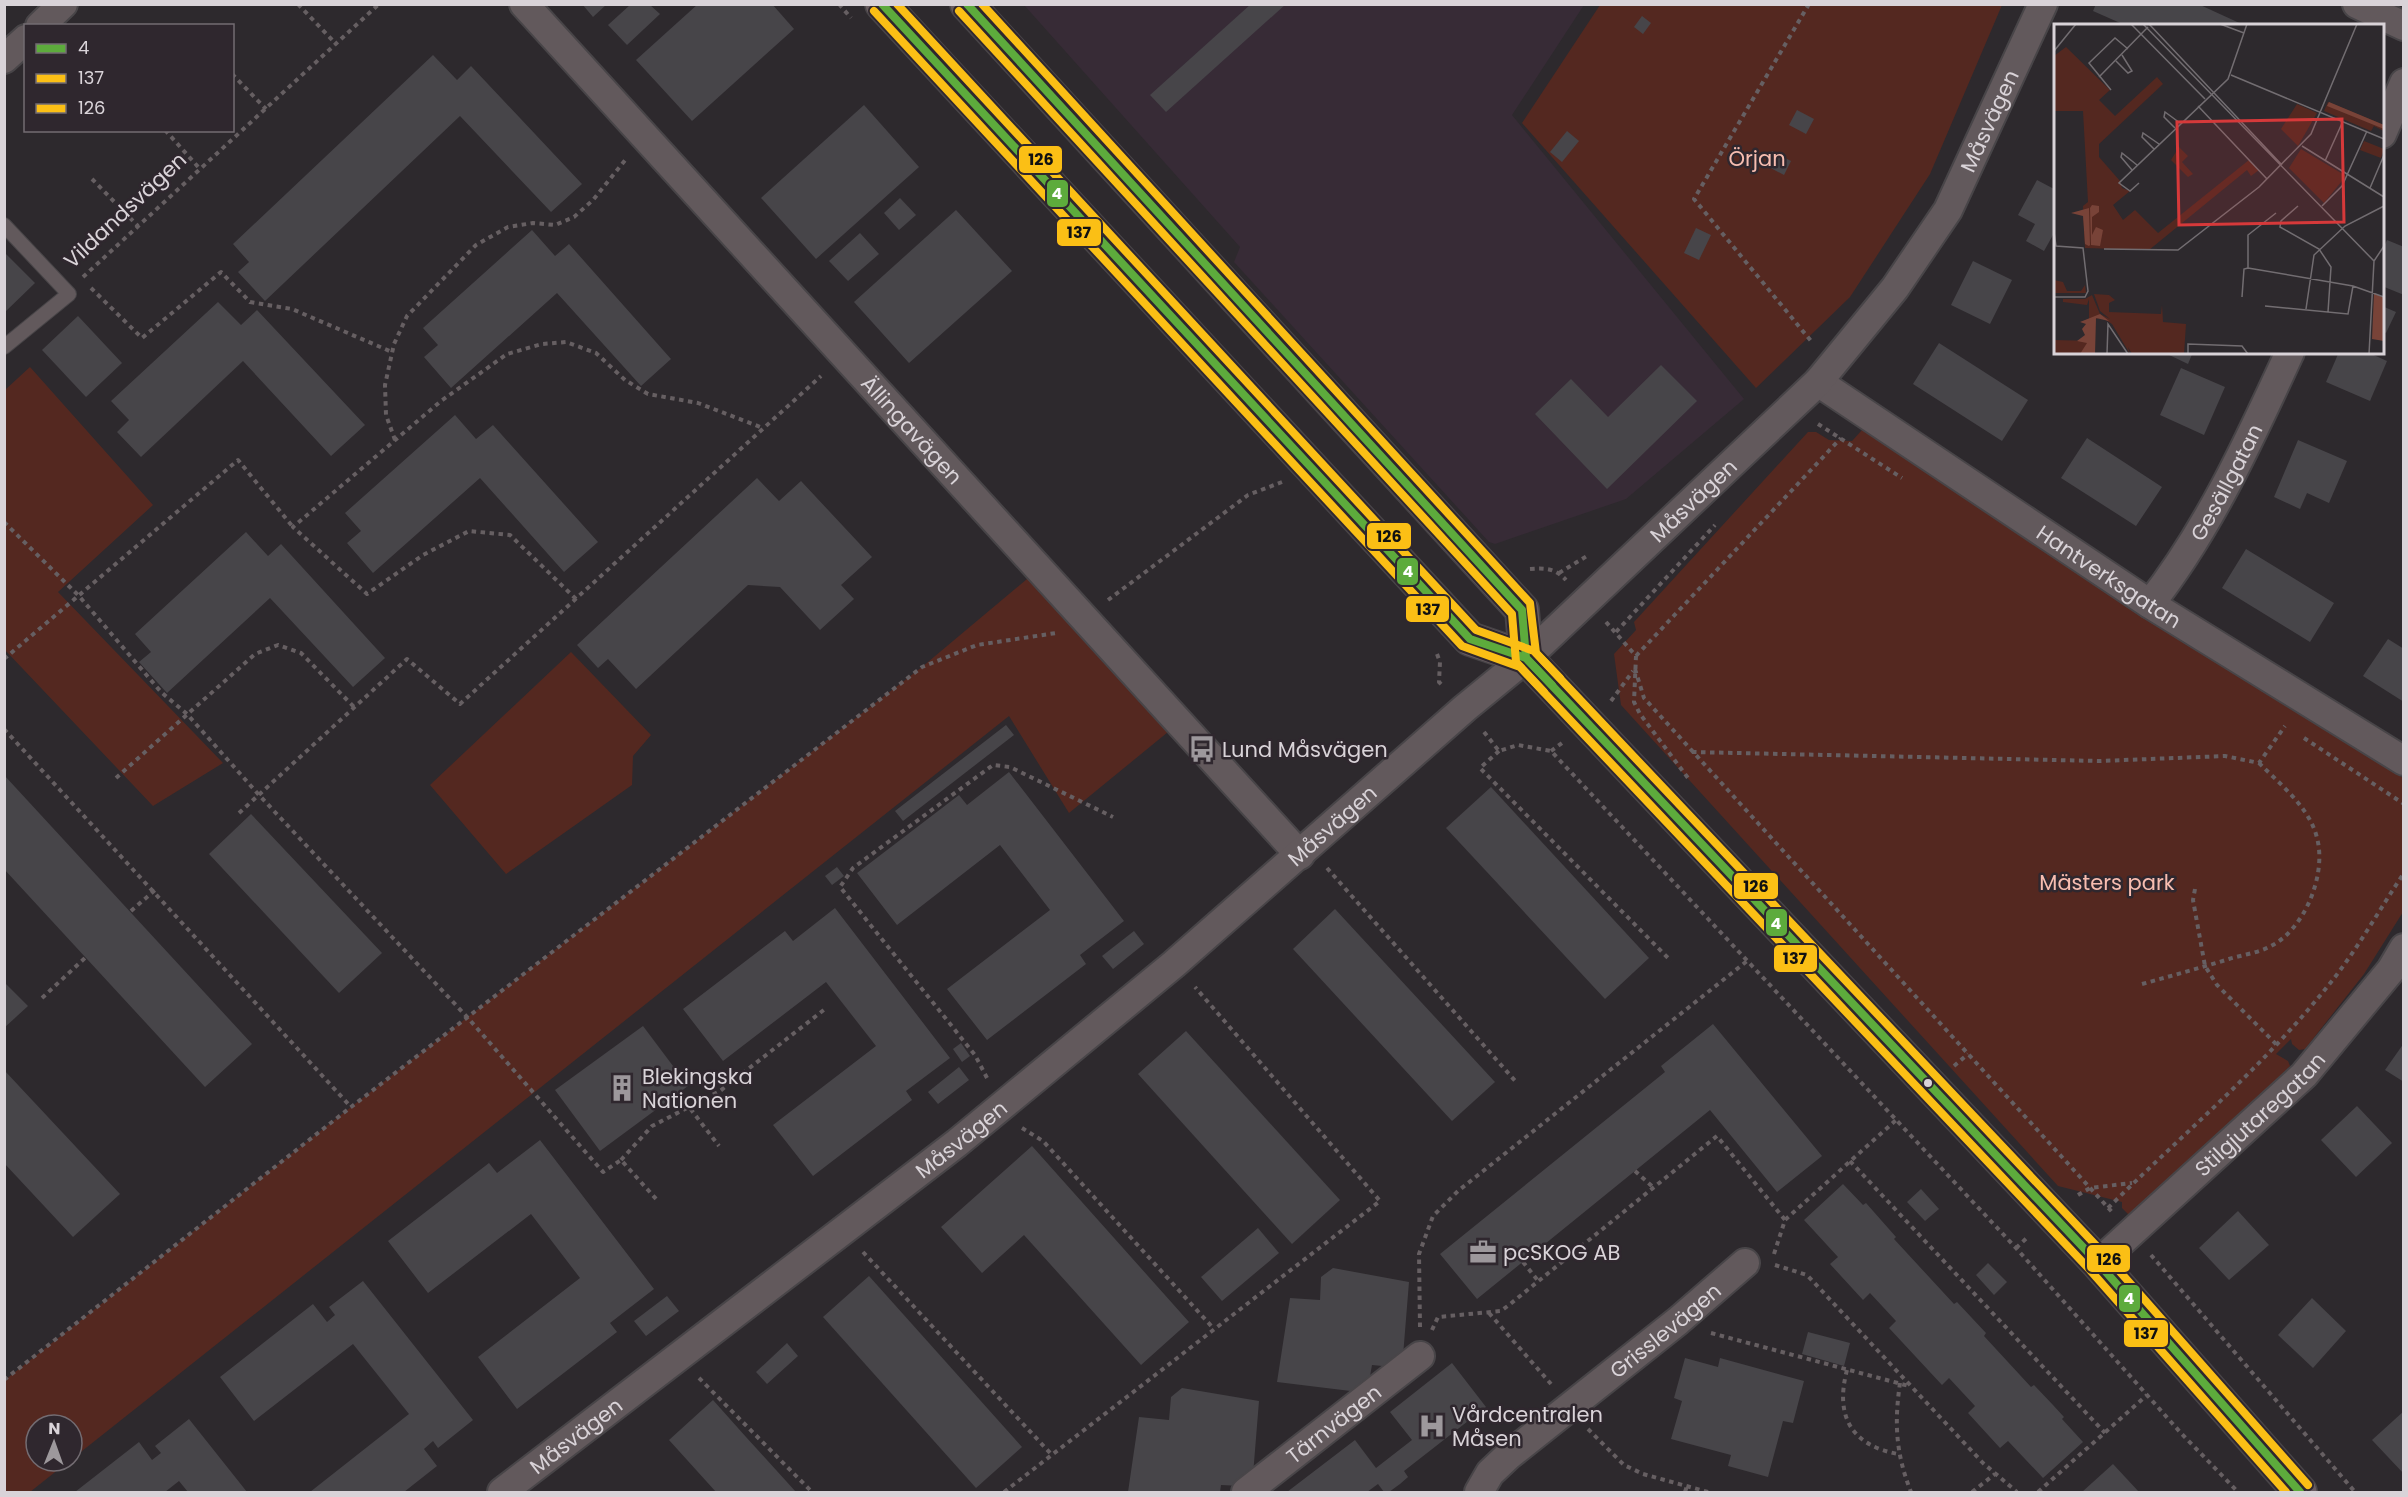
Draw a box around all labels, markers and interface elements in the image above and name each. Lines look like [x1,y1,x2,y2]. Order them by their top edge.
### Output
legend [24,24,234,132]
inset map [2054,24,2384,354]
text: 4 [78,35,89,60]
text: 137 [78,65,104,90]
street label: Måsvägen [1953,65,2025,177]
text: 126 [78,95,106,120]
park label: Örjan [1728,144,1786,173]
street label: Vildandsvägen [57,145,193,275]
line badge: 126 [1018,145,1063,174]
text: 126 [1028,148,1054,171]
line badge: 4 [1046,179,1069,208]
text: 4 [1052,182,1063,205]
line badge: 137 [1056,218,1102,247]
text: 137 [1067,221,1092,244]
street label: Ällingavägen [855,369,969,490]
street label: Gesällgatan [2183,419,2269,546]
street label: Måsvägen [1643,452,1743,548]
street label: Hantverksgatan [2031,518,2187,635]
line badge: 126 [1366,522,1412,550]
text: 126 [1376,525,1402,548]
line badge: 4 [1396,557,1419,586]
text: 4 [1403,560,1414,583]
line badge: 137 [1405,595,1450,623]
text: 137 [1416,598,1441,621]
bus stop icon: Lund Måsvägen [1187,734,1217,764]
place label: Lund Måsvägen [1222,735,1388,764]
street label: Måsvägen [1281,778,1383,872]
park label: Mästers park [2039,868,2175,897]
line badge: 126 [1733,872,1779,900]
text: 126 [1743,875,1769,898]
line badge: 4 [1765,908,1788,937]
text: 4 [1771,912,1782,935]
line badge: 137 [1773,944,1818,973]
text: 137 [1783,947,1808,970]
street label: Stilgjutaregatan [2188,1046,2332,1183]
place label: Blekingska Nationen [642,1062,753,1115]
building icon: Blekingska Nationen [607,1073,637,1103]
unlabelled marker [1922,1077,1934,1089]
street label: Måsvägen [909,1093,1013,1185]
office icon: pcSKOG AB [1468,1237,1498,1267]
place label: pcSKOG AB [1503,1238,1620,1267]
line badge: 126 [2086,1244,2131,1273]
text: 126 [2096,1248,2122,1271]
street label: Grisslevägen [1603,1276,1727,1385]
line badge: 4 [2118,1284,2141,1313]
text: 4 [2124,1287,2135,1310]
line badge: 137 [2123,1319,2169,1348]
text: 137 [2134,1322,2159,1345]
street label: Tärnvägen [1280,1377,1387,1470]
street label: Måsvägen [523,1390,628,1480]
place label: Vårdcentralen Måsen [1452,1400,1603,1453]
hospital icon: Vårdcentralen Måsen [1417,1411,1447,1441]
north arrow [24,1413,84,1473]
text: N [48,1417,60,1440]

